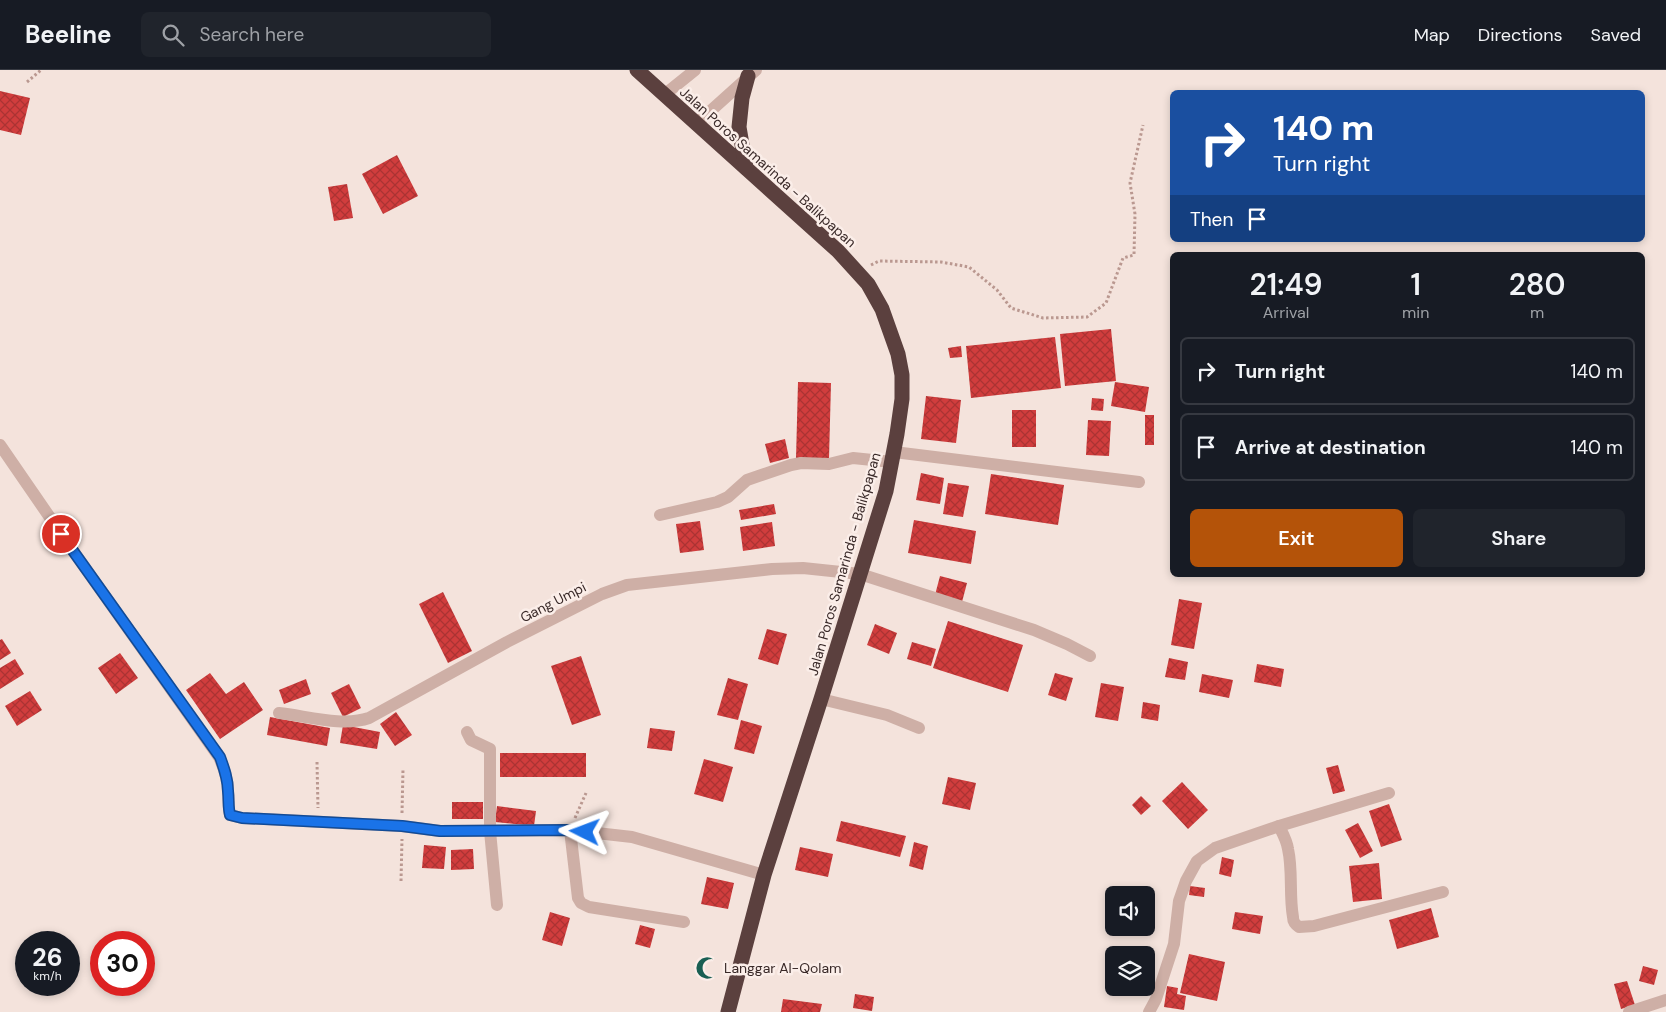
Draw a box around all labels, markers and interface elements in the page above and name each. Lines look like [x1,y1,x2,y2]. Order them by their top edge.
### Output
search box [141,12,491,57]
text: Beeline [25,19,111,50]
icon: search [159,21,187,49]
text: Search here [199,22,304,47]
text: Map [1414,23,1450,47]
text: Directions [1478,23,1563,47]
text: Saved [1591,23,1641,47]
street label: Jalan Poros Samarinda - Balikpapan [676,83,860,251]
text: 140 m [1273,105,1374,151]
icon: right [1190,110,1255,175]
text: Turn right [1273,149,1370,178]
icon: arrive [1243,205,1271,233]
text: Then [1190,207,1233,232]
text: 21:49 [1249,265,1323,304]
text: 1 [1410,265,1421,304]
text: 280 [1509,265,1566,304]
text: Arrival [1263,302,1309,323]
text: min [1402,302,1429,323]
text: m [1530,302,1544,323]
icon: right [1192,357,1220,385]
text: Turn right [1235,359,1325,384]
text: 140 m [1571,359,1623,384]
icon: arrive [1192,433,1220,461]
text: Arrive at destination [1235,435,1426,460]
text: 140 m [1571,435,1623,460]
street label: Jalan Poros Samarinda - Balikpapan [803,450,885,678]
button: Exit [1190,509,1403,567]
button: Share [1413,509,1625,567]
pin [40,513,82,555]
icon: arrive [47,520,75,548]
street label: Gang Umpi [517,578,589,626]
position arrow [558,805,610,857]
map controls [1105,886,1155,996]
button: sound [1105,886,1155,936]
speed limit sign: 30 [90,931,155,996]
text: 26 [32,941,63,974]
button: layers [1105,946,1155,996]
mosque icon: Langgar Al-Qolam [694,955,720,981]
place label: Langgar Al-Qolam [724,959,842,977]
text: km/h [33,968,62,984]

